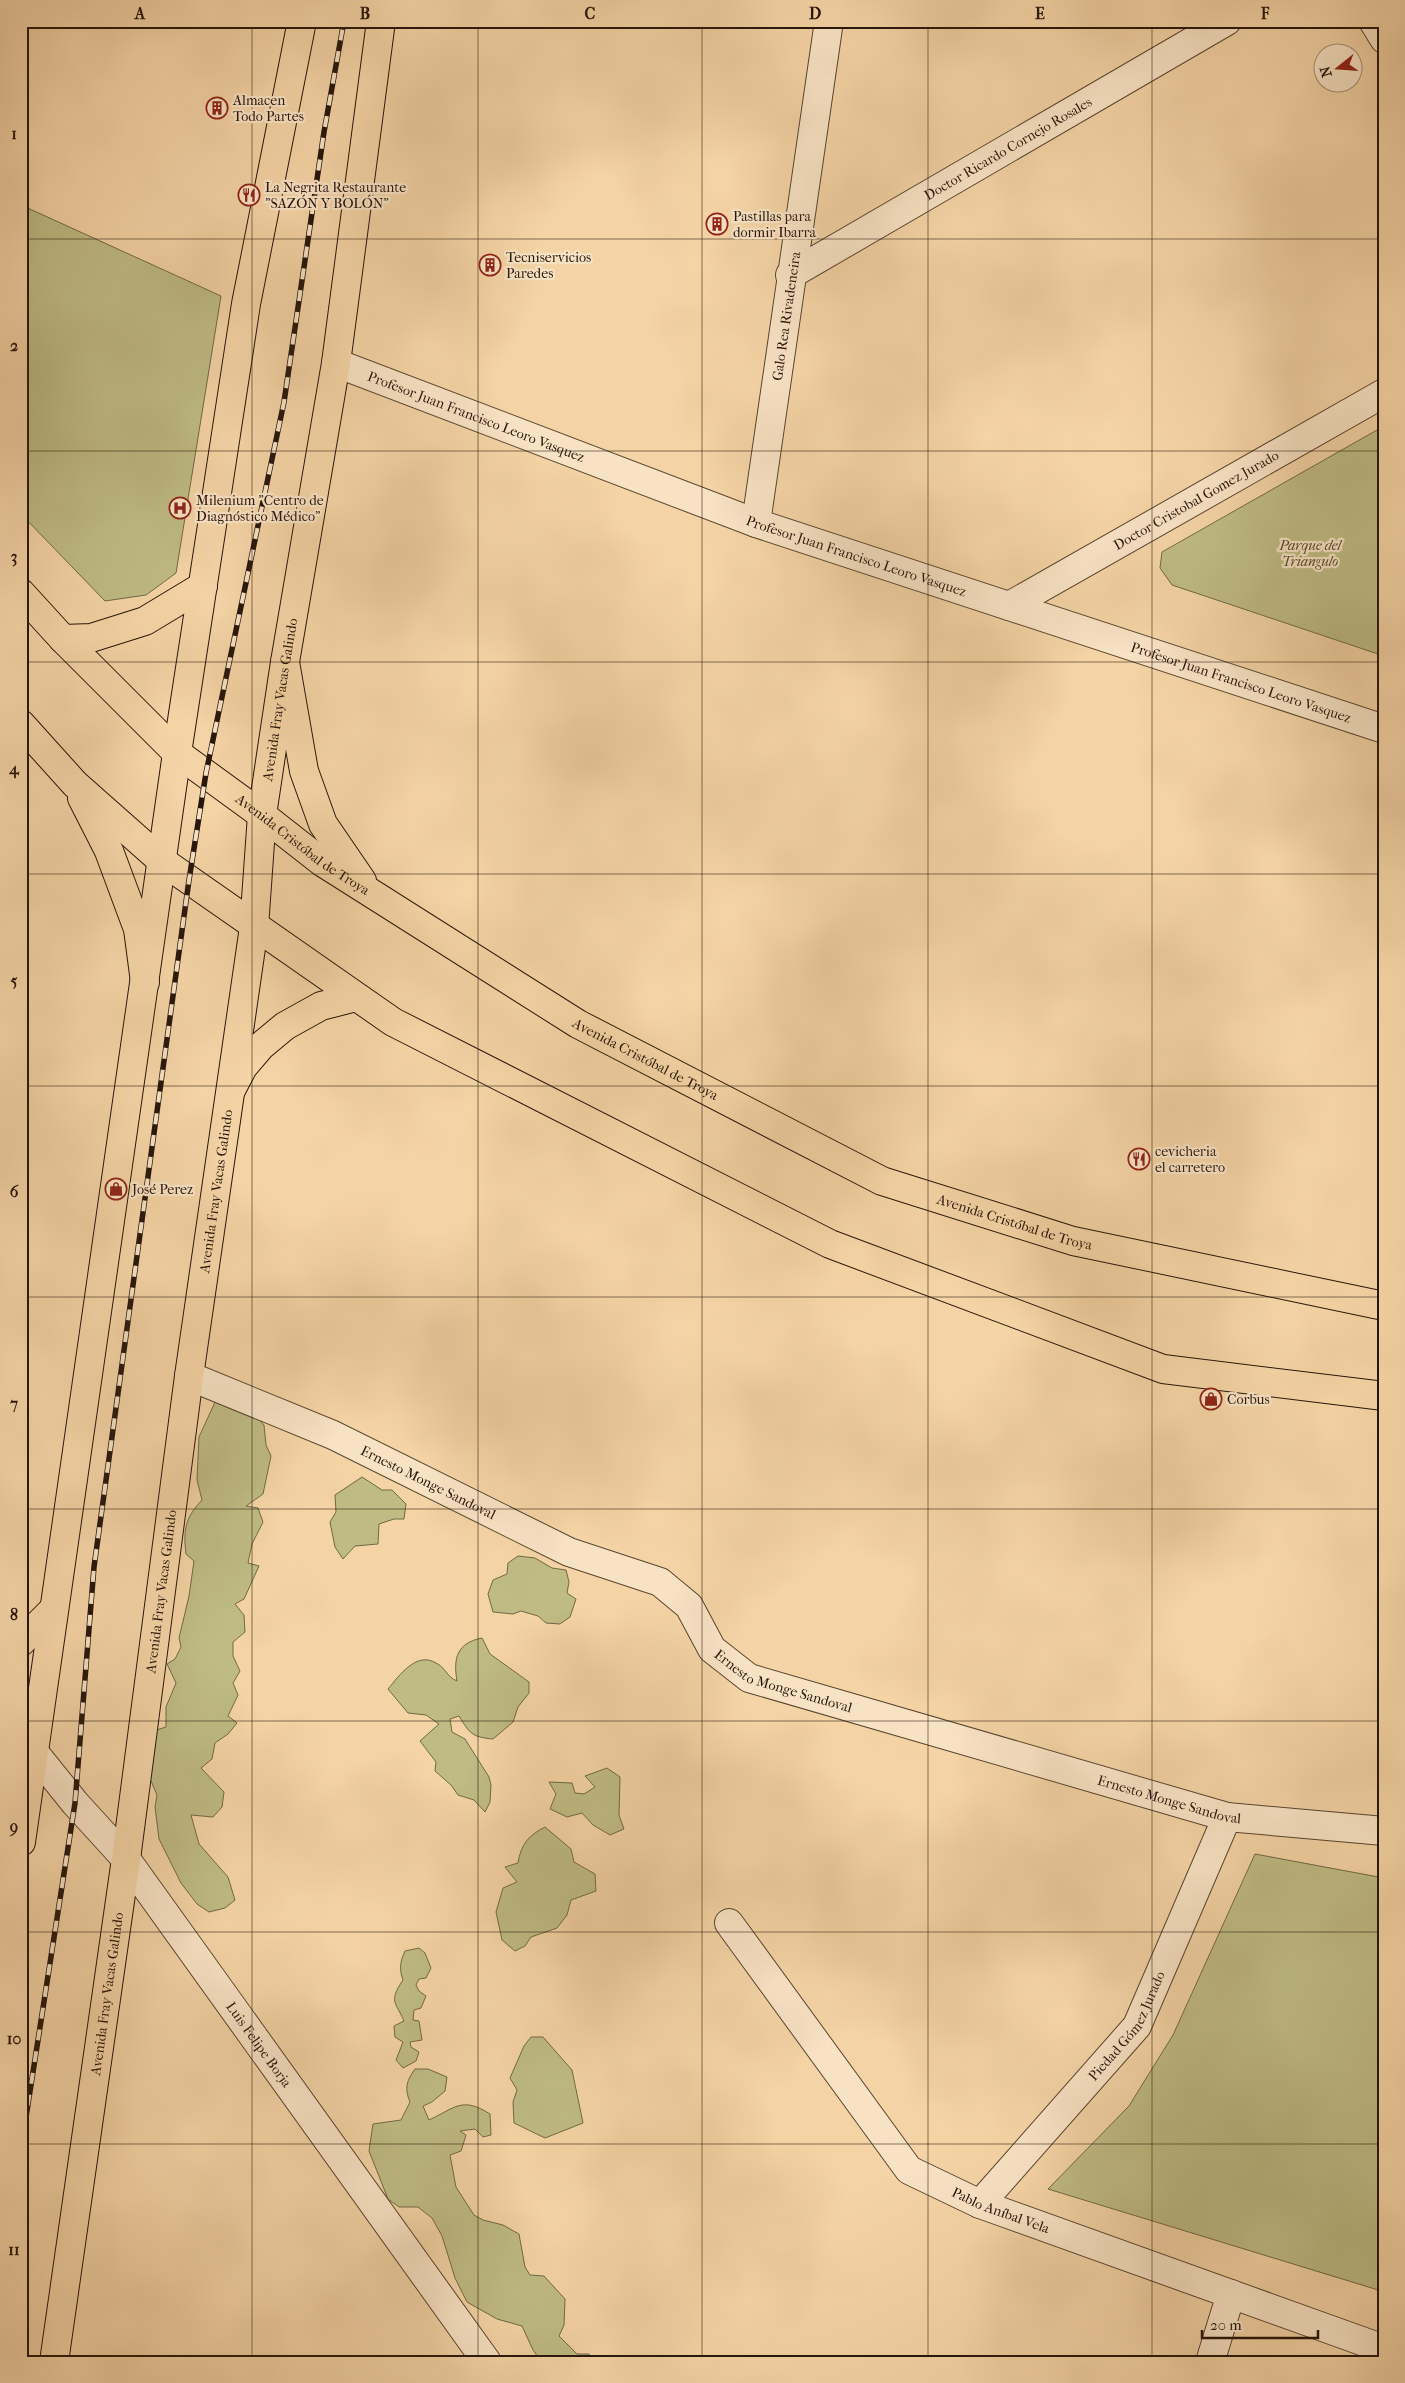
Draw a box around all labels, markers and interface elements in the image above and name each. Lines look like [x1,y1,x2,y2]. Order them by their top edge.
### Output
text: A [134,4,146,23]
text: B [360,4,370,23]
text: C [585,4,596,23]
text: D [809,4,821,23]
text: E [1035,4,1045,23]
text: F [1260,4,1270,23]
north arrow [1312,42,1362,92]
text: N [1316,64,1336,79]
place label: Almacen Todo Partes [232,92,304,125]
street label: Doctor Ricardo Cornejo Rosales [921,93,1095,204]
building icon: Almacen Todo Partes [205,96,229,120]
text: 1 [11,124,17,143]
place label: La Negrita Restaurante "SAZÓN Y BOLÓN" [265,179,406,212]
restaurant icon: La Negrita Restaurante "SAZÓN Y BOLÓN" [237,183,261,207]
place label: Pastillas para dormir Ibarra [733,208,816,241]
building icon: Pastillas para dormir Ibarra [705,212,729,236]
place label: Tecniservicios Paredes [506,249,591,282]
street label: Galo Rea Rivadeneira [768,250,804,382]
building icon: Tecniservicios Paredes [478,253,502,277]
text: 2 [10,336,18,355]
street label: Profesor Juan Francisco Leoro Vasquez [365,367,587,465]
street label: Doctor Cristobal Gomez Jurado [1110,446,1282,553]
place label: Milenium "Centro de Diagnóstico Médico" [196,492,324,525]
hospital icon: Milenium "Centro de Diagnóstico Médico" [168,496,192,520]
street label: Profesor Juan Francisco Leoro Vasquez [744,512,969,600]
park label: Parque del Triangulo [1278,537,1342,570]
text: 3 [11,547,17,567]
street label: Avenida Fray Vacas Galindo [259,617,301,783]
street label: Profesor Juan Francisco Leoro Vasquez [1129,638,1353,726]
text: 4 [8,759,20,779]
street label: Avenida Cristóbal de Troya [232,790,373,899]
text: 5 [11,971,18,990]
street label: Avenida Cristóbal de Troya [569,1014,722,1104]
street label: Avenida Fray Vacas Galindo [195,1108,236,1275]
place label: cevicheria el carretero [1155,1143,1225,1176]
restaurant icon: cevicheria el carretero [1127,1147,1151,1171]
shop icon: José Perez [104,1177,128,1201]
place label: José Perez [131,1181,193,1198]
text: 6 [10,1182,19,1201]
street label: Avenida Cristóbal de Troya [934,1190,1094,1253]
shop icon: Corbus [1199,1387,1223,1411]
place label: Corbus [1227,1391,1270,1408]
text: 7 [9,1394,18,1413]
street label: Ernesto Monge Sandoval [358,1442,499,1523]
street label: Avenida Fray Vacas Galindo [142,1509,180,1675]
text: 8 [10,1605,18,1624]
street label: Ernesto Monge Sandoval [711,1646,854,1716]
street label: Ernesto Monge Sandoval [1096,1771,1242,1827]
text: 9 [9,1817,18,1837]
street label: Avenida Fray Vacas Galindo [86,1911,127,2078]
street label: Piedad Gómez Jurado [1084,1968,1168,2084]
street label: Luis Felipe Borja [223,1998,296,2091]
text: 10 [7,2029,21,2048]
street label: Pablo Aníbal Vela [949,2183,1052,2237]
text: 11 [8,2240,20,2259]
scale bar [1202,2308,1319,2340]
text: 20 m [1210,2316,1242,2334]

